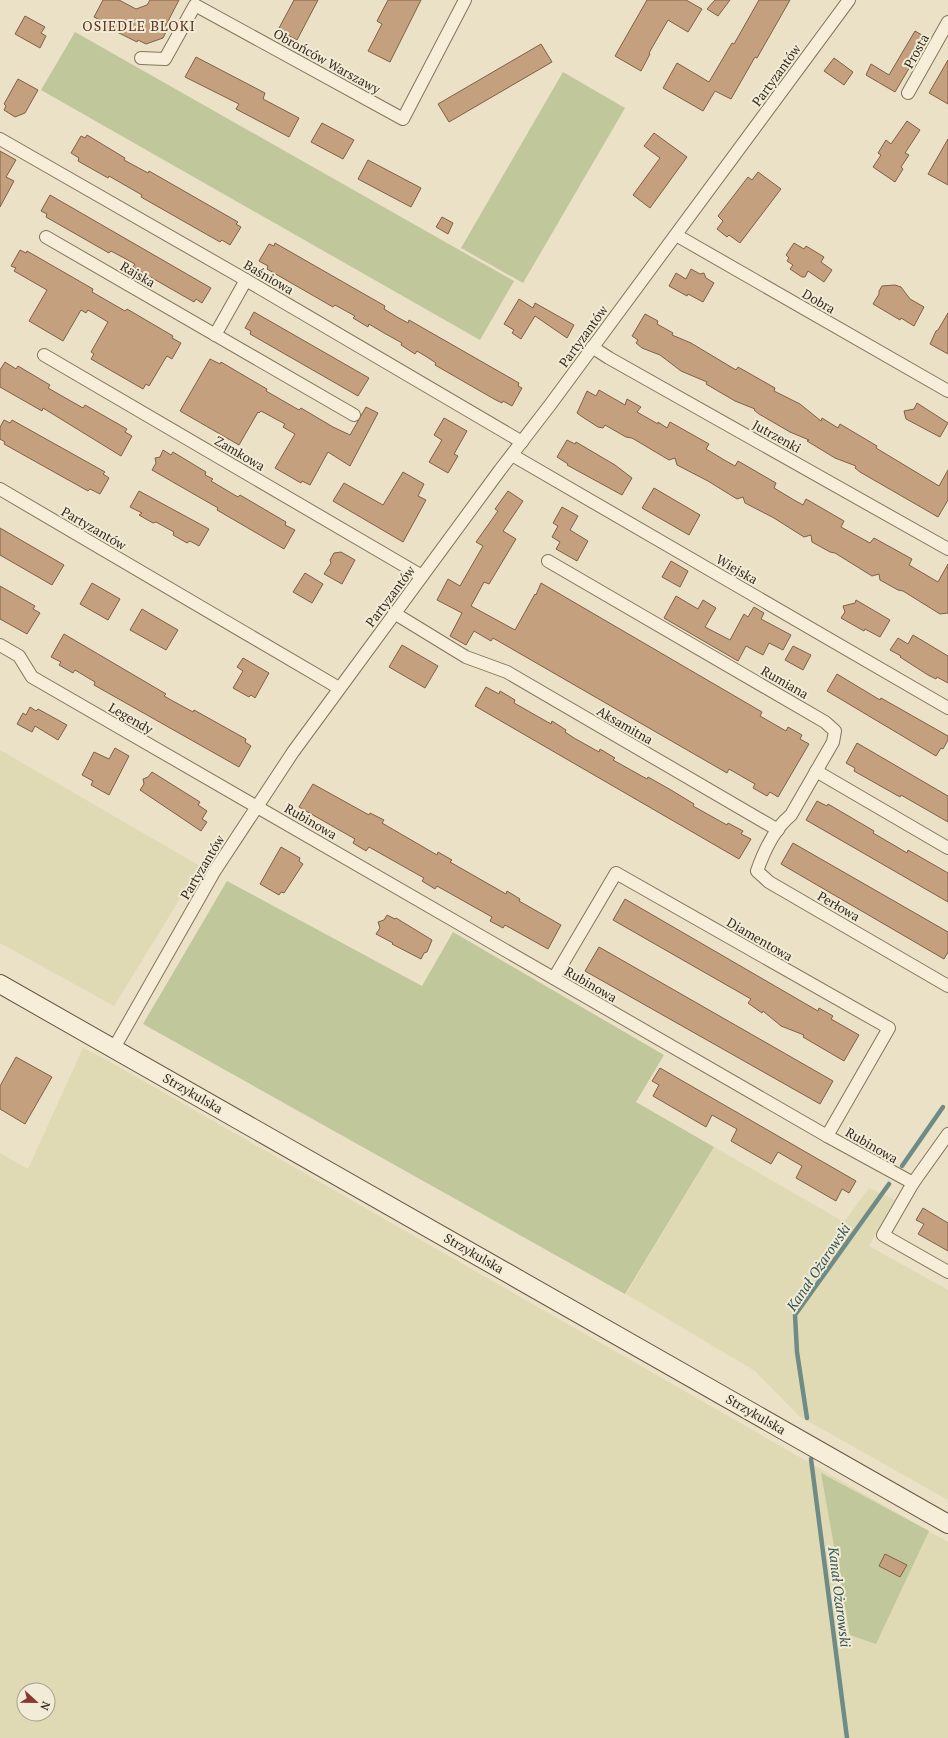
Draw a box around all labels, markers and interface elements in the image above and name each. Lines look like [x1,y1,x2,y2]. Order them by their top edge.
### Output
district label: OSIEDLE BLOKI [82,16,196,35]
street label: Obrońców Warszawy [270,24,384,98]
street label: Prosta [899,30,933,72]
street label: Partyzantów [747,40,805,110]
street label: Baśniowa [241,255,298,299]
street label: Rajska [117,257,159,291]
street label: Dobra [799,284,839,318]
street label: Partyzantów [554,301,612,371]
street label: Jutrzenki [750,415,805,457]
street label: Zamkowa [212,431,269,475]
street label: Partyzantów [58,502,130,554]
street label: Wiejska [713,550,761,588]
street label: Partyzantów [361,561,419,630]
street label: Rumiana [758,661,812,703]
street label: Legendy [105,698,157,738]
street label: Aksamitna [594,702,657,749]
street label: Rubinowa [282,799,341,843]
street label: Partyzantów [176,831,229,903]
street label: Perłowa [815,887,864,926]
street label: Diamentowa [724,913,797,965]
street label: Rubinowa [562,962,621,1006]
street label: Strzykulska [160,1069,227,1118]
street label: Rubinowa [843,1123,902,1167]
water label: Kanał Ożarowski [781,1220,854,1315]
street label: Strzykulska [441,1229,508,1278]
street label: Strzykulska [723,1390,790,1439]
water label: Kanał Ożarowski [824,1545,856,1649]
north arrow [16,1682,56,1722]
text: N [37,1699,53,1713]

